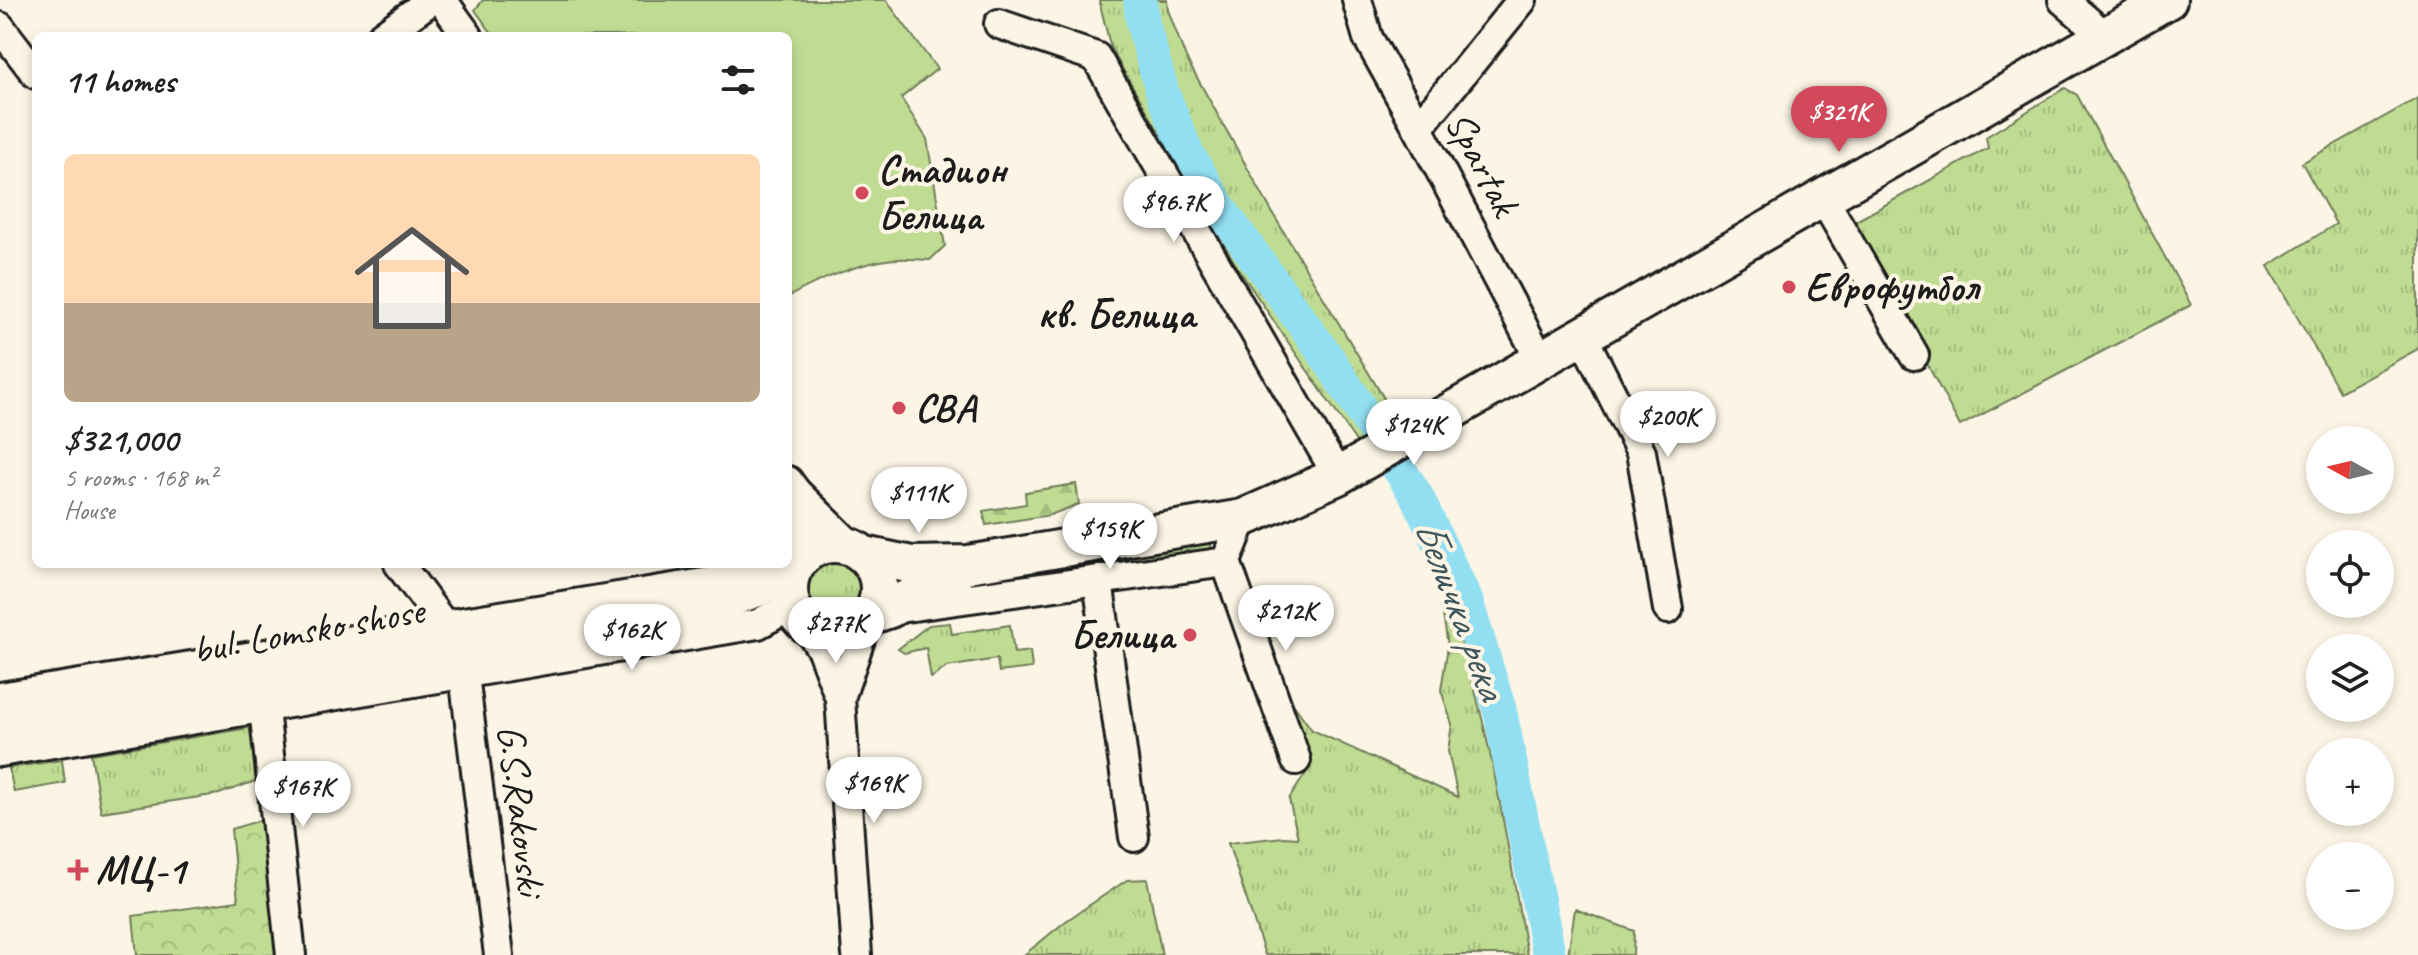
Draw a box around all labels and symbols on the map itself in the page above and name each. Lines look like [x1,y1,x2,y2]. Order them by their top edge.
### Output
pin: $321K [1783,86,1895,154]
street label: Spartak [1434,103,1532,226]
place label: Стадион Белица [878,145,1009,241]
pin: $96.7K [1109,176,1239,244]
marker: Стадион Белица [853,184,871,202]
place label: Еврофутбол [1805,262,1982,312]
marker: Еврофутбол [1780,278,1798,296]
district label: кв. Белица [1037,288,1199,341]
place label: CBA [915,383,978,433]
pin: $200K [1612,391,1724,459]
marker: CBA [890,399,908,417]
pin: $124K [1358,399,1470,467]
north arrow [2306,426,2394,514]
pin: $111K [863,467,975,535]
pin: $159K [1054,503,1166,571]
water label: Беличка река [1402,512,1520,710]
street label: bul. Lomsko shose [188,585,431,675]
pin: $212K [1230,585,1342,653]
pin: $277K [780,597,892,665]
pin: $162K [576,604,688,672]
place label: Белица [1070,610,1177,660]
marker: Белица [1181,626,1199,644]
street label: G.S.Rakovski [486,722,557,902]
pin: $169K [818,757,930,825]
pin: $167K [247,761,359,829]
place label: МЦ-1 [96,845,189,895]
marker: МЦ-1 [67,859,89,881]

